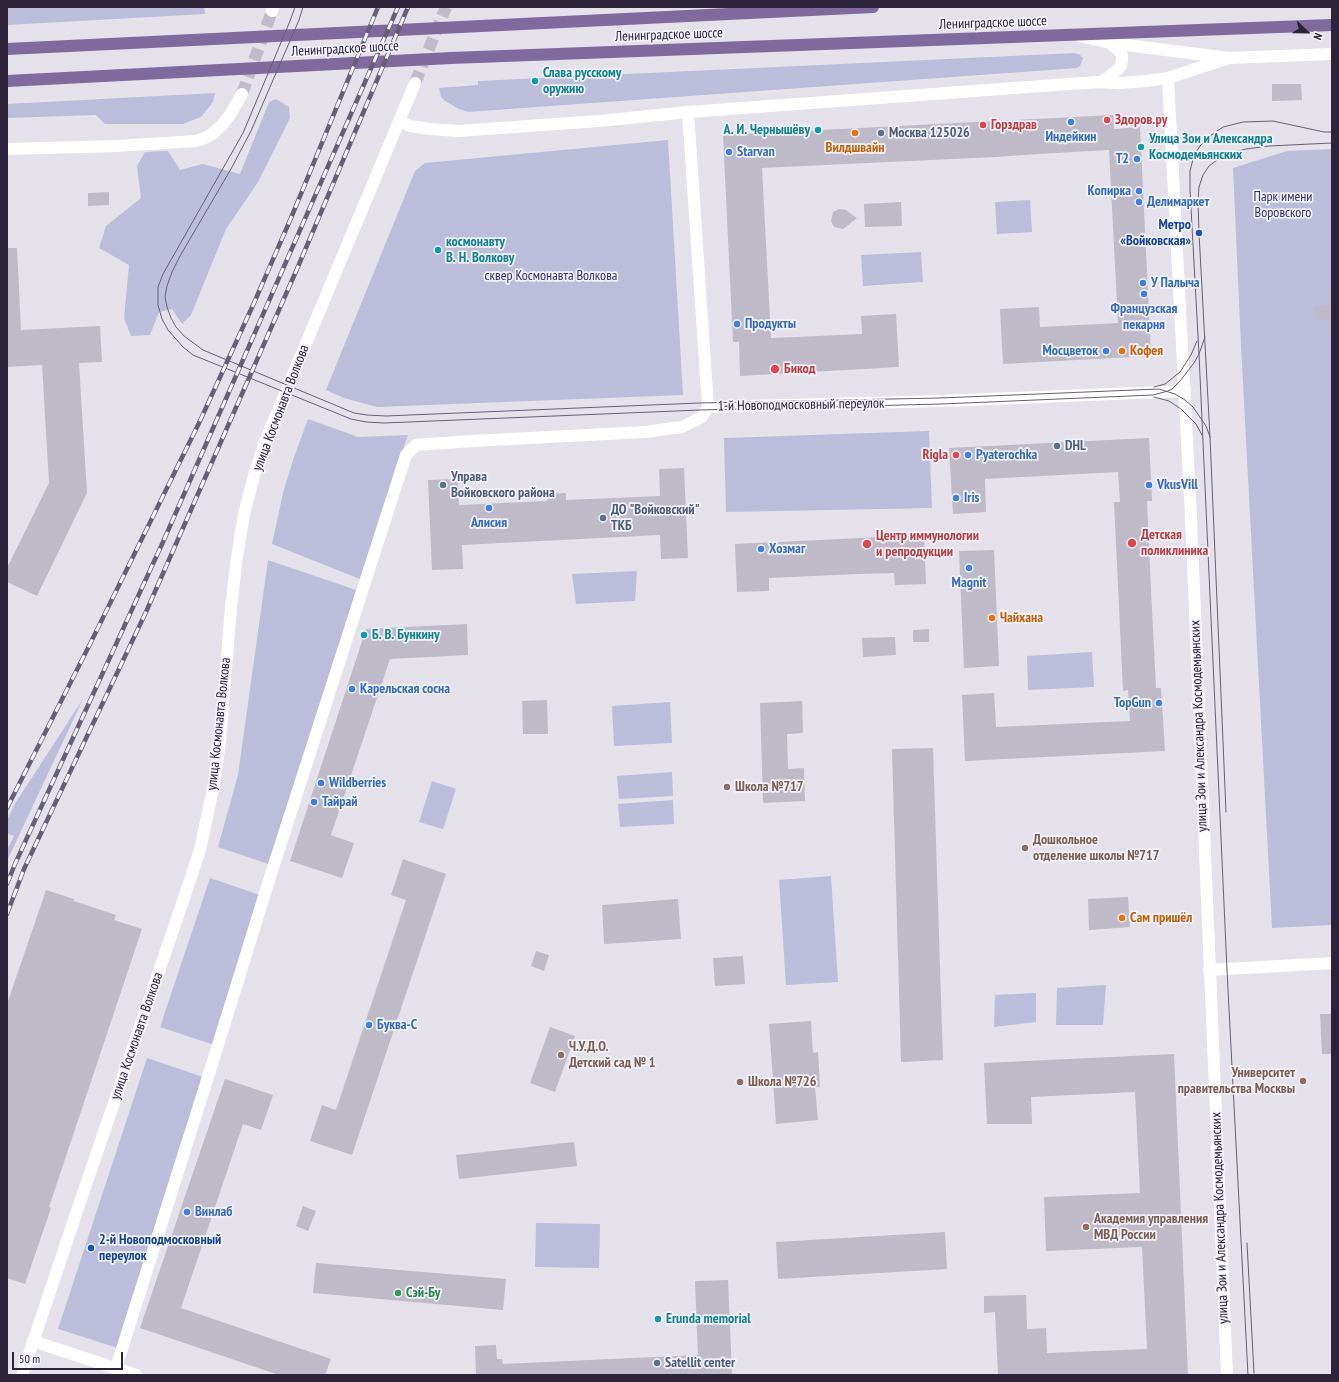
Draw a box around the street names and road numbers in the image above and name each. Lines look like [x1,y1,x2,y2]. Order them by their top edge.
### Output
street label: Ленинградское шоссе [939,13,1047,33]
street label: Ленинградское шоссе [615,25,723,45]
street label: Ленинградское шоссе [291,38,399,60]
street label: улица Космонавта Волкова [249,343,313,473]
street label: 1-й Новоподмосковный переулок [718,395,884,415]
street label: улица Зои и Александра Космодемьянских [1187,620,1211,832]
street label: улица Космонавта Волкова [204,657,234,791]
street label: улица Космонавта Волкова [107,970,167,1102]
street label: улица Зои и Александра Космодемьянских [1208,1112,1232,1324]

